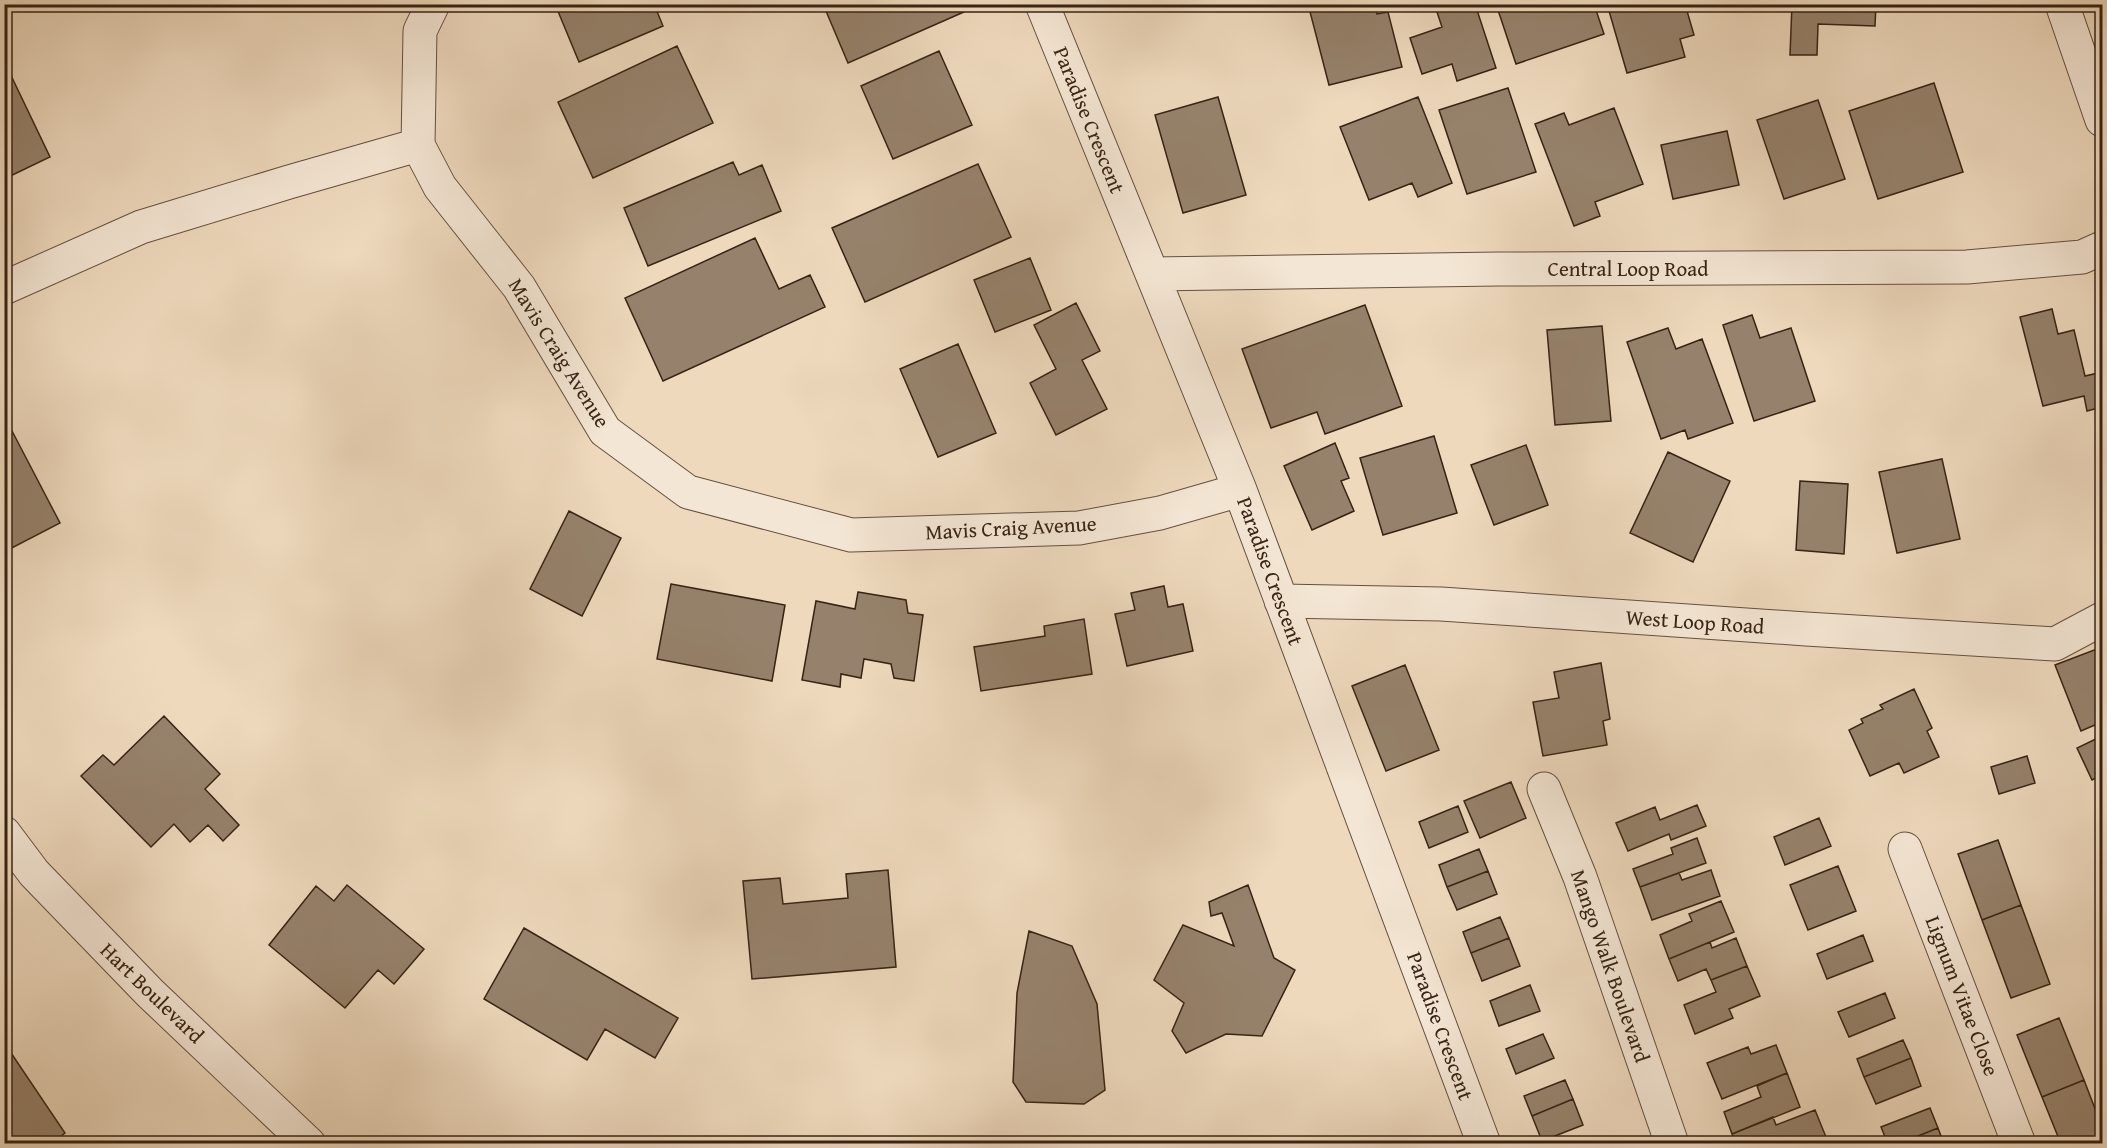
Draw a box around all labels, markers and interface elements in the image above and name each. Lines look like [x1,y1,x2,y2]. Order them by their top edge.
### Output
street label: Paradise Crescent [1046,42,1133,198]
street label: Central Loop Road [1548,253,1709,284]
street label: Mavis Craig Avenue [501,272,618,434]
street label: Paradise Crescent [1229,492,1312,650]
street label: Mavis Craig Avenue [925,508,1098,547]
street label: West Loop Road [1625,601,1766,642]
street label: Mango Walk Boulevard [1563,865,1658,1067]
street label: Lignum Vitae Close [1918,911,2007,1080]
street label: Hart Boulevard [93,935,212,1051]
street label: Paradise Crescent [1399,947,1482,1105]

